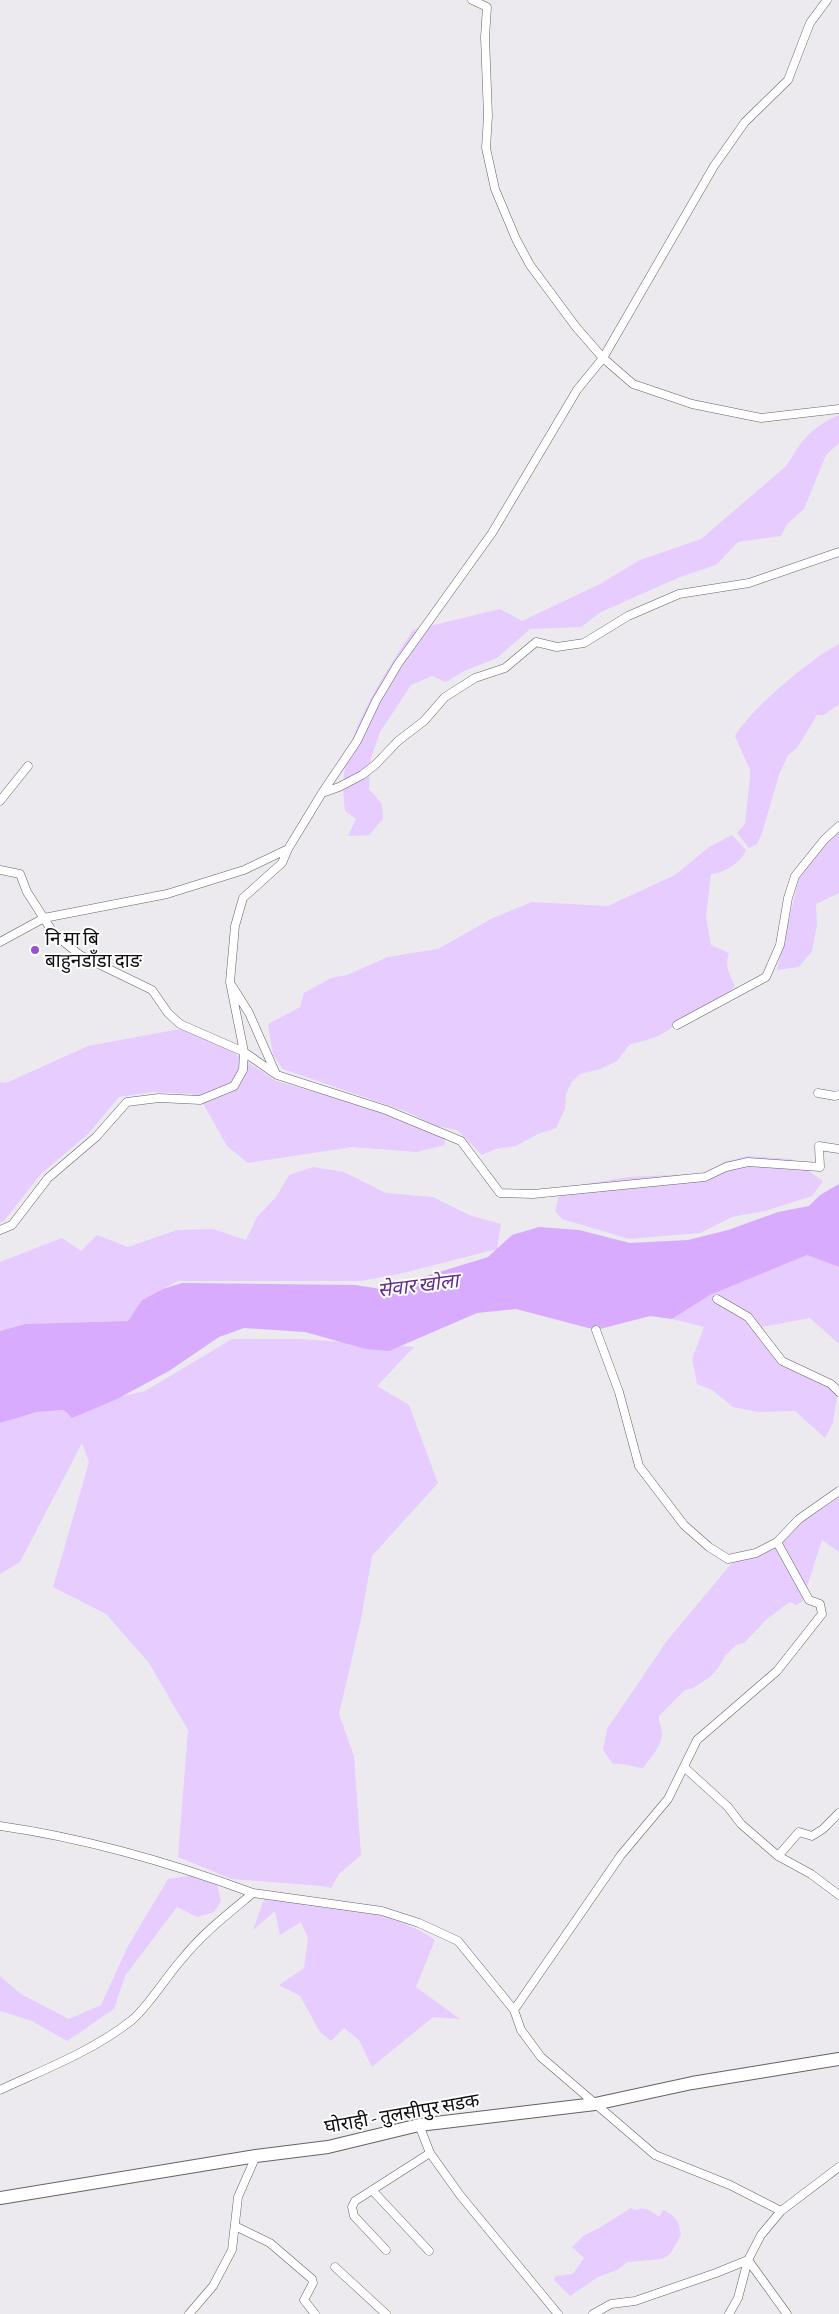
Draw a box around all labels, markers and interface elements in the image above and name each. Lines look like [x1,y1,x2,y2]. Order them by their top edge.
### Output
place label: नि मा बि बाहुनडाँडा दाङ [45,928,142,972]
marker: नि मा बि बाहुनडाँडा दाङ [29,944,41,956]
water label: सेवार खोला [376,1269,460,1303]
street label: घोराही - तुलसीपुर सडक [323,2089,481,2139]

